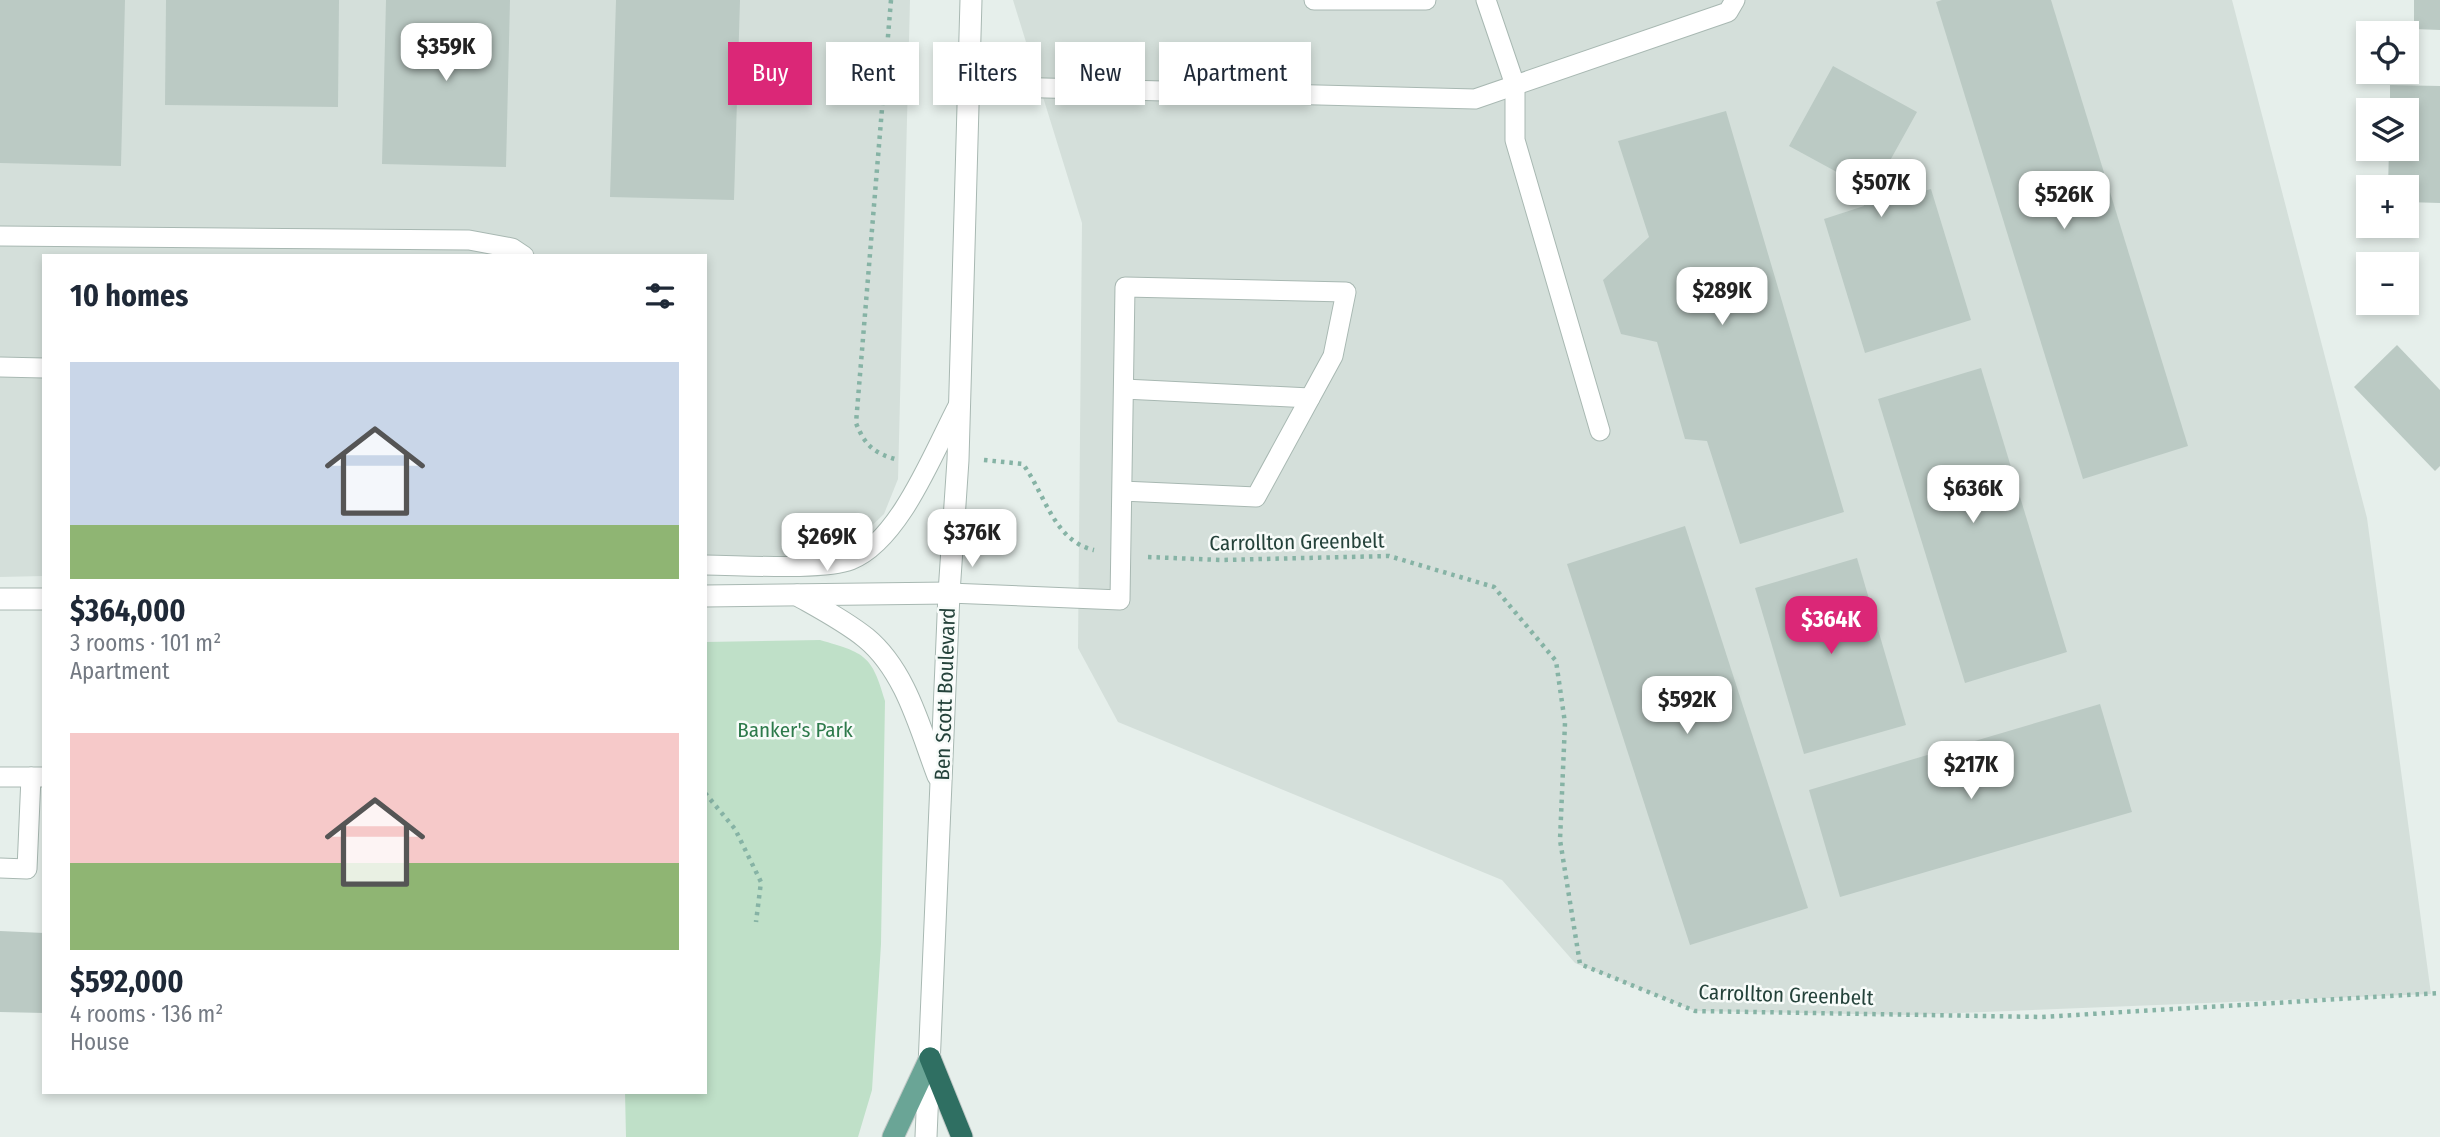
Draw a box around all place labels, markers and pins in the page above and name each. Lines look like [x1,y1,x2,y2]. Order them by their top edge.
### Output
pin: $359K [397,24,495,83]
pin: $507K [1832,160,1930,219]
pin: $526K [2015,172,2113,231]
pin: $289K [1673,268,1771,327]
pin: $636K [1924,466,2022,525]
pin: $376K [923,510,1021,569]
pin: $269K [778,514,876,573]
pin: $364K [1782,596,1880,656]
pin: $592K [1638,676,1736,736]
pin: $217K [1922,742,2020,801]

